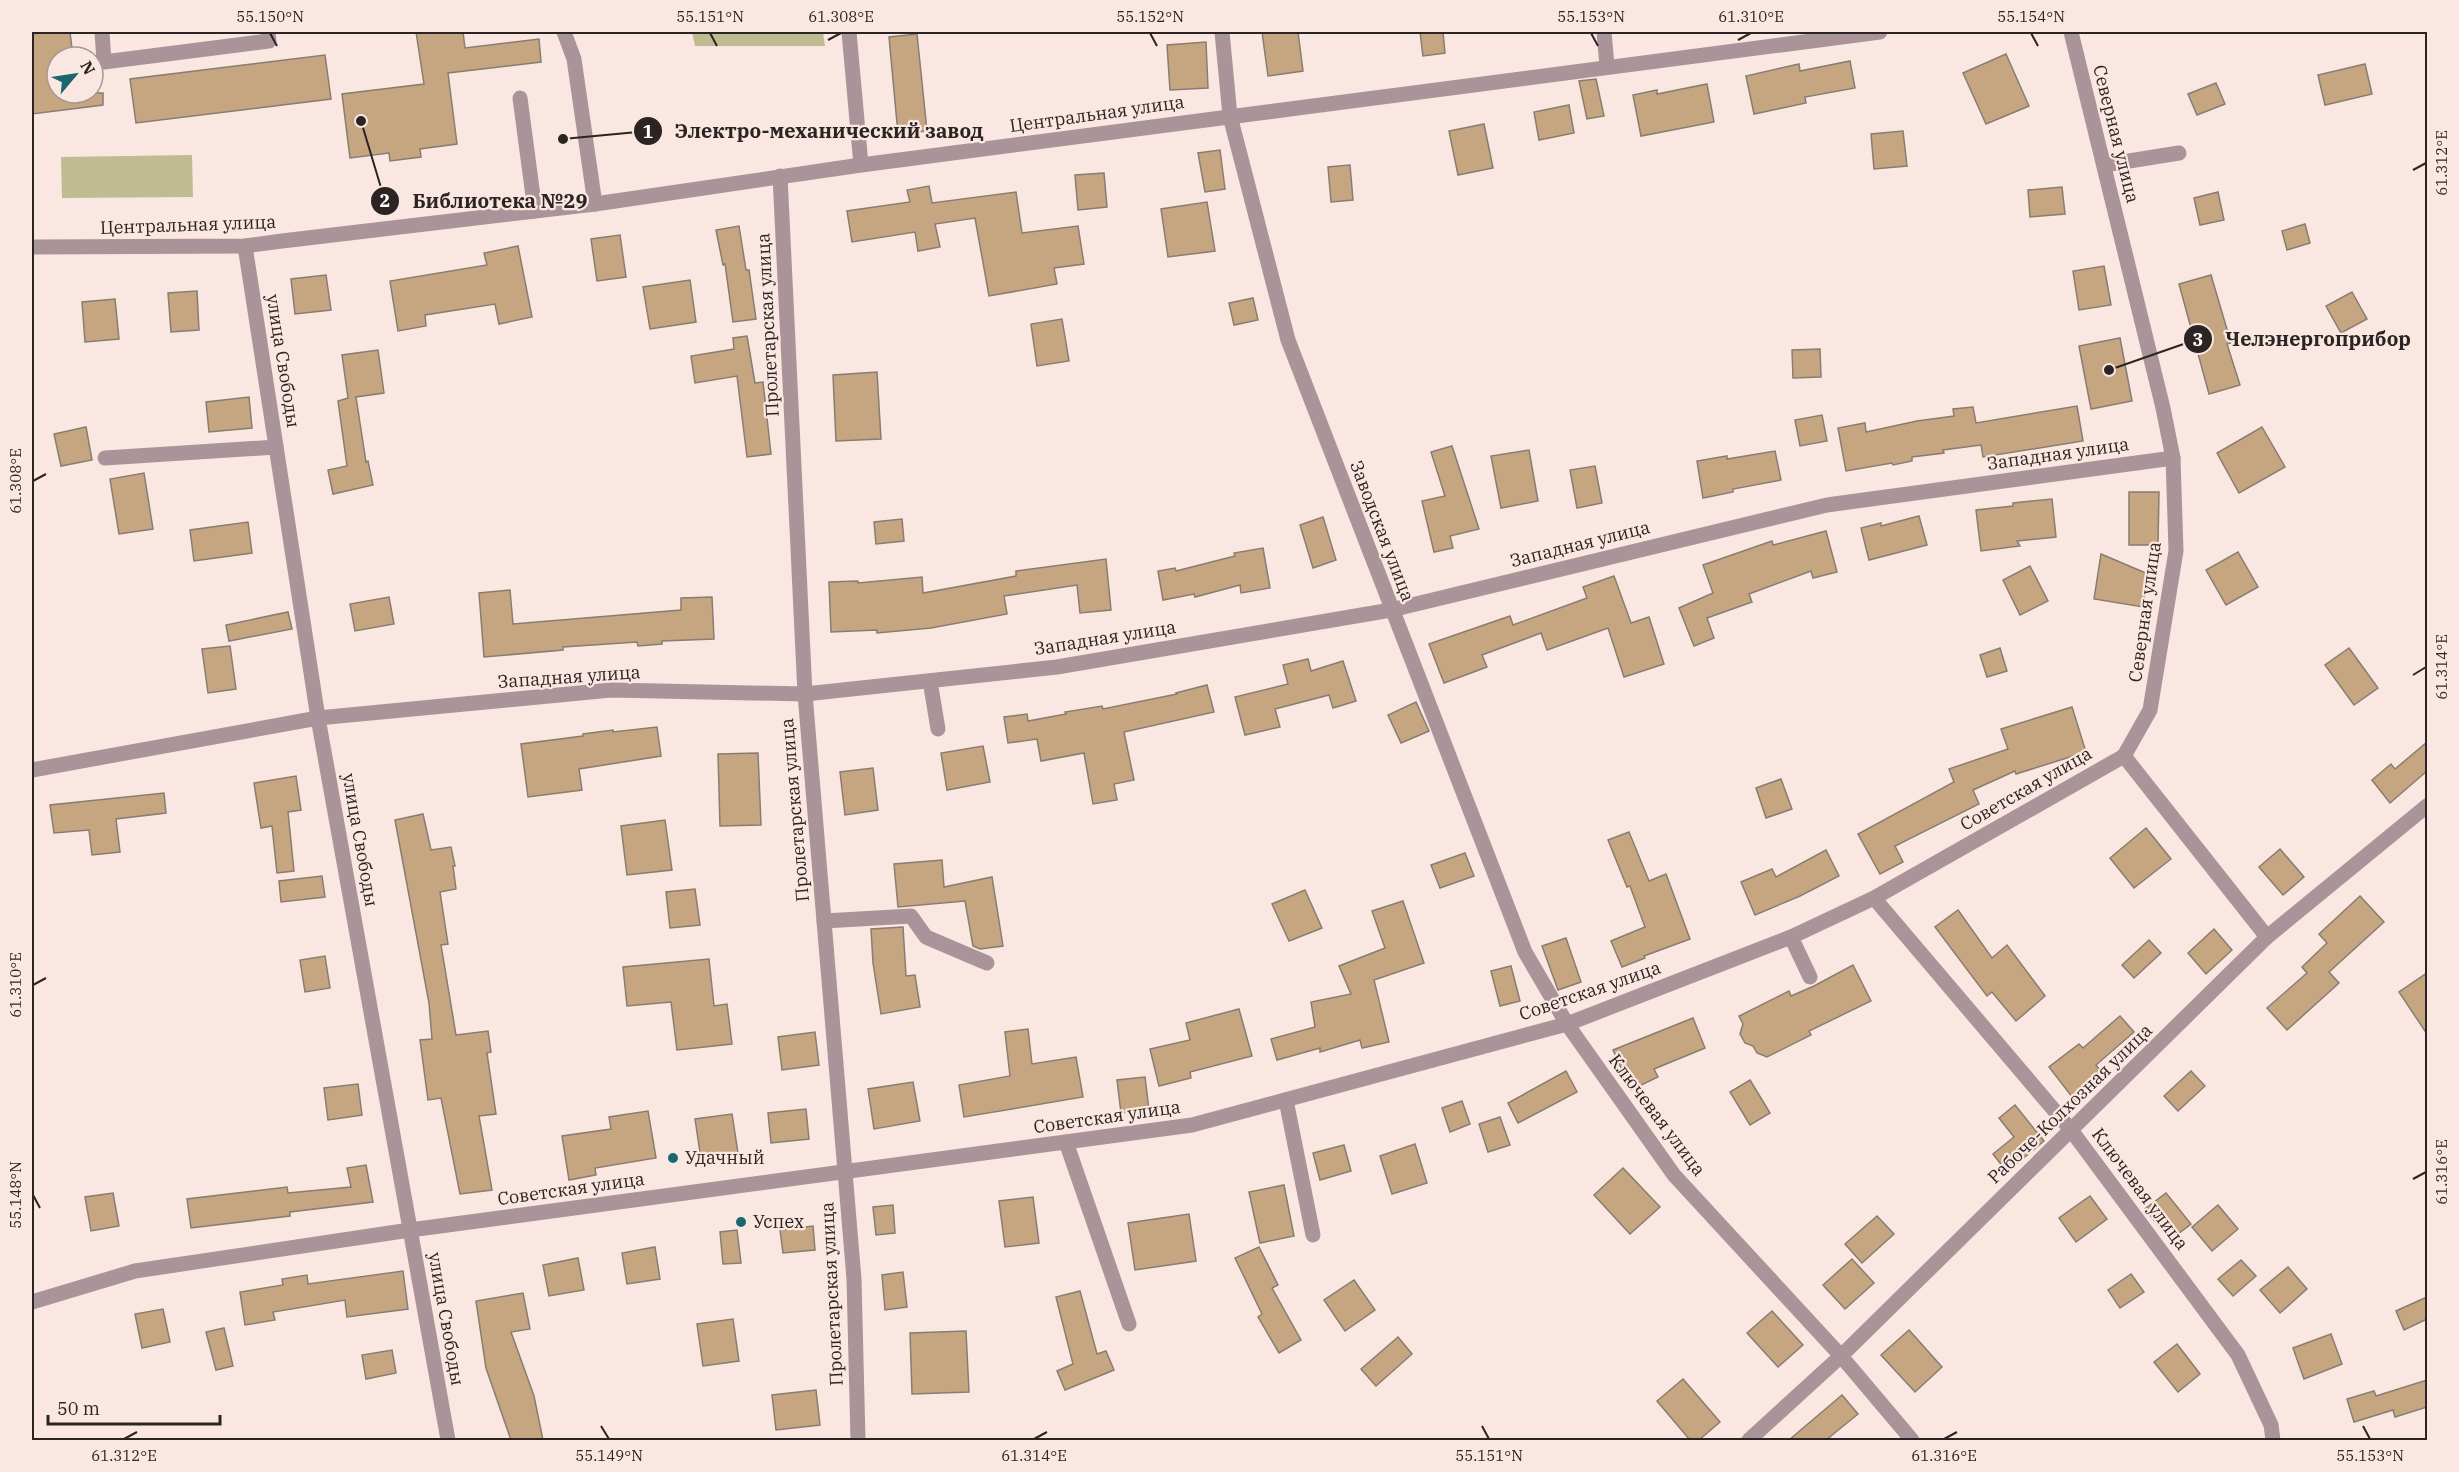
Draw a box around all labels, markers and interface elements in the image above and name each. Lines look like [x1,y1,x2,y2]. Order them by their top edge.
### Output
text: 55.150°N [236,7,304,26]
text: 55.151°N [676,7,744,26]
text: 61.308°E [808,7,874,26]
text: 55.152°N [1116,7,1184,26]
text: 55.153°N [1557,7,1625,26]
text: 61.310°E [1718,7,1784,26]
text: 55.154°N [1997,7,2065,26]
north arrow [45,45,105,105]
text: N [76,57,100,78]
street label: Северная улица [2088,62,2145,206]
street label: Центральная улица [1008,90,1186,137]
callout: Электро-механический завод [633,112,996,150]
text: Электро-механический завод [675,117,984,144]
text: 1 [643,120,654,143]
text: 61.312°E [2432,130,2451,196]
callout: Библиотека №29 [370,182,599,220]
text: Библиотека №29 [412,187,588,214]
text: 2 [380,189,390,212]
street label: Центральная улица [100,210,277,239]
street label: Пролетарская улица [751,232,784,418]
street label: улица Свободы [262,292,305,429]
callout: Челэнергоприбор [2183,320,2422,358]
text: Челэнергоприбор [2225,325,2411,352]
text: 3 [2193,328,2203,351]
street label: Западная улица [1985,432,2131,475]
text: 61.308°E [6,448,25,514]
street label: Заводская улица [1345,457,1420,605]
street label: Западная улица [1508,515,1652,572]
street label: Северная улица [2123,540,2166,684]
street label: Западная улица [1032,615,1178,660]
text: 61.314°E [2432,634,2451,700]
street label: Западная улица [497,660,641,693]
street label: Пролетарская улица [775,717,814,903]
street label: Советская улица [1956,741,2096,836]
street label: улица Свободы [337,771,384,908]
text: 61.310°E [6,952,25,1018]
street label: Советская улица [1516,955,1664,1026]
street label: Рабоче-Колхозная улица [1982,1019,2157,1188]
street label: Ключевая улица [1604,1049,1711,1180]
street label: Советская улица [1032,1095,1182,1138]
street label: Ключевая улица [2087,1123,2194,1254]
text: 61.316°E [2432,1139,2451,1205]
place label: Удачный [685,1146,765,1169]
marker: Удачный [666,1151,680,1165]
text: 55.148°N [6,1161,25,1229]
street label: Советская улица [496,1167,646,1210]
street label: Пролетарская улица [815,1201,848,1387]
place label: Успех [753,1210,804,1233]
marker: Успех [734,1215,748,1229]
street label: улица Свободы [423,1250,470,1387]
scale bar [48,1388,220,1426]
text: 50 m [57,1397,100,1420]
text: 61.312°E [91,1446,157,1465]
text: 55.149°N [575,1446,643,1465]
text: 61.314°E [1001,1446,1067,1465]
text: 55.151°N [1455,1446,1523,1465]
text: 61.316°E [1911,1446,1977,1465]
text: 55.153°N [2336,1446,2404,1465]

